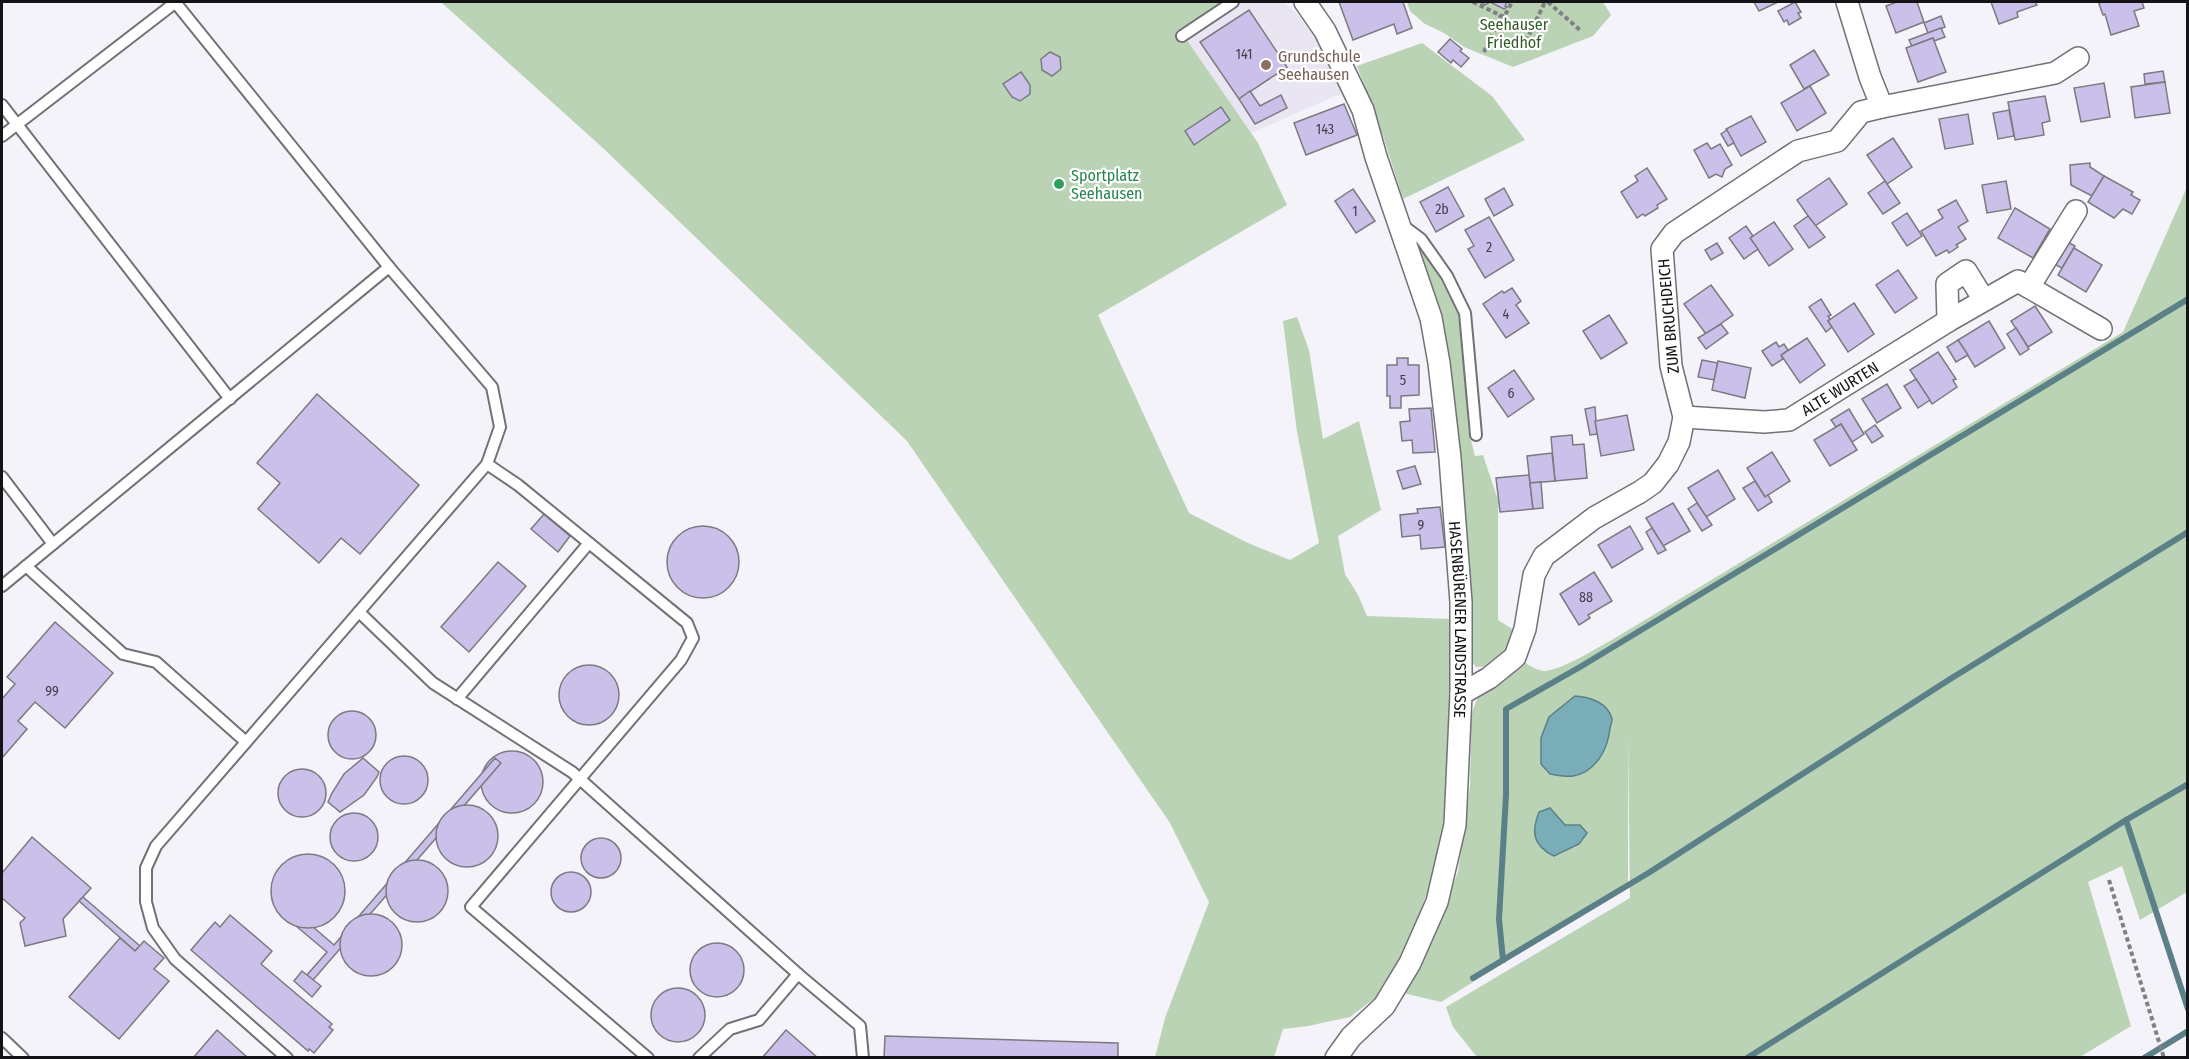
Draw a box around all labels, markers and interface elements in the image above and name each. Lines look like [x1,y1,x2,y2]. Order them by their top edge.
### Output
park label: Seehauser Friedhof [1480,15,1549,52]
house number: 141 [1236,46,1252,63]
place label: Grundschule Seehausen [1278,47,1361,84]
marker: Grundschule Seehausen [1259,58,1273,72]
house number: 143 [1316,121,1334,138]
place label: Sportplatz Seehausen [1071,166,1143,203]
marker: Sportplatz Seehausen [1052,177,1066,191]
house number: 2b [1435,201,1449,218]
house number: 1 [1352,203,1358,220]
house number: 2 [1486,239,1492,256]
street label: ZUM BRUCHDEICH [1654,258,1683,374]
house number: 4 [1503,306,1510,323]
street label: ALTE WURTEN [1798,358,1882,420]
house number: 5 [1400,372,1406,389]
house number: 6 [1508,385,1515,402]
house number: 9 [1418,517,1425,534]
street label: HASENBÜRENER LANDSTRASSE [1445,520,1470,719]
house number: 88 [1579,589,1593,606]
house number: 99 [45,683,59,700]

